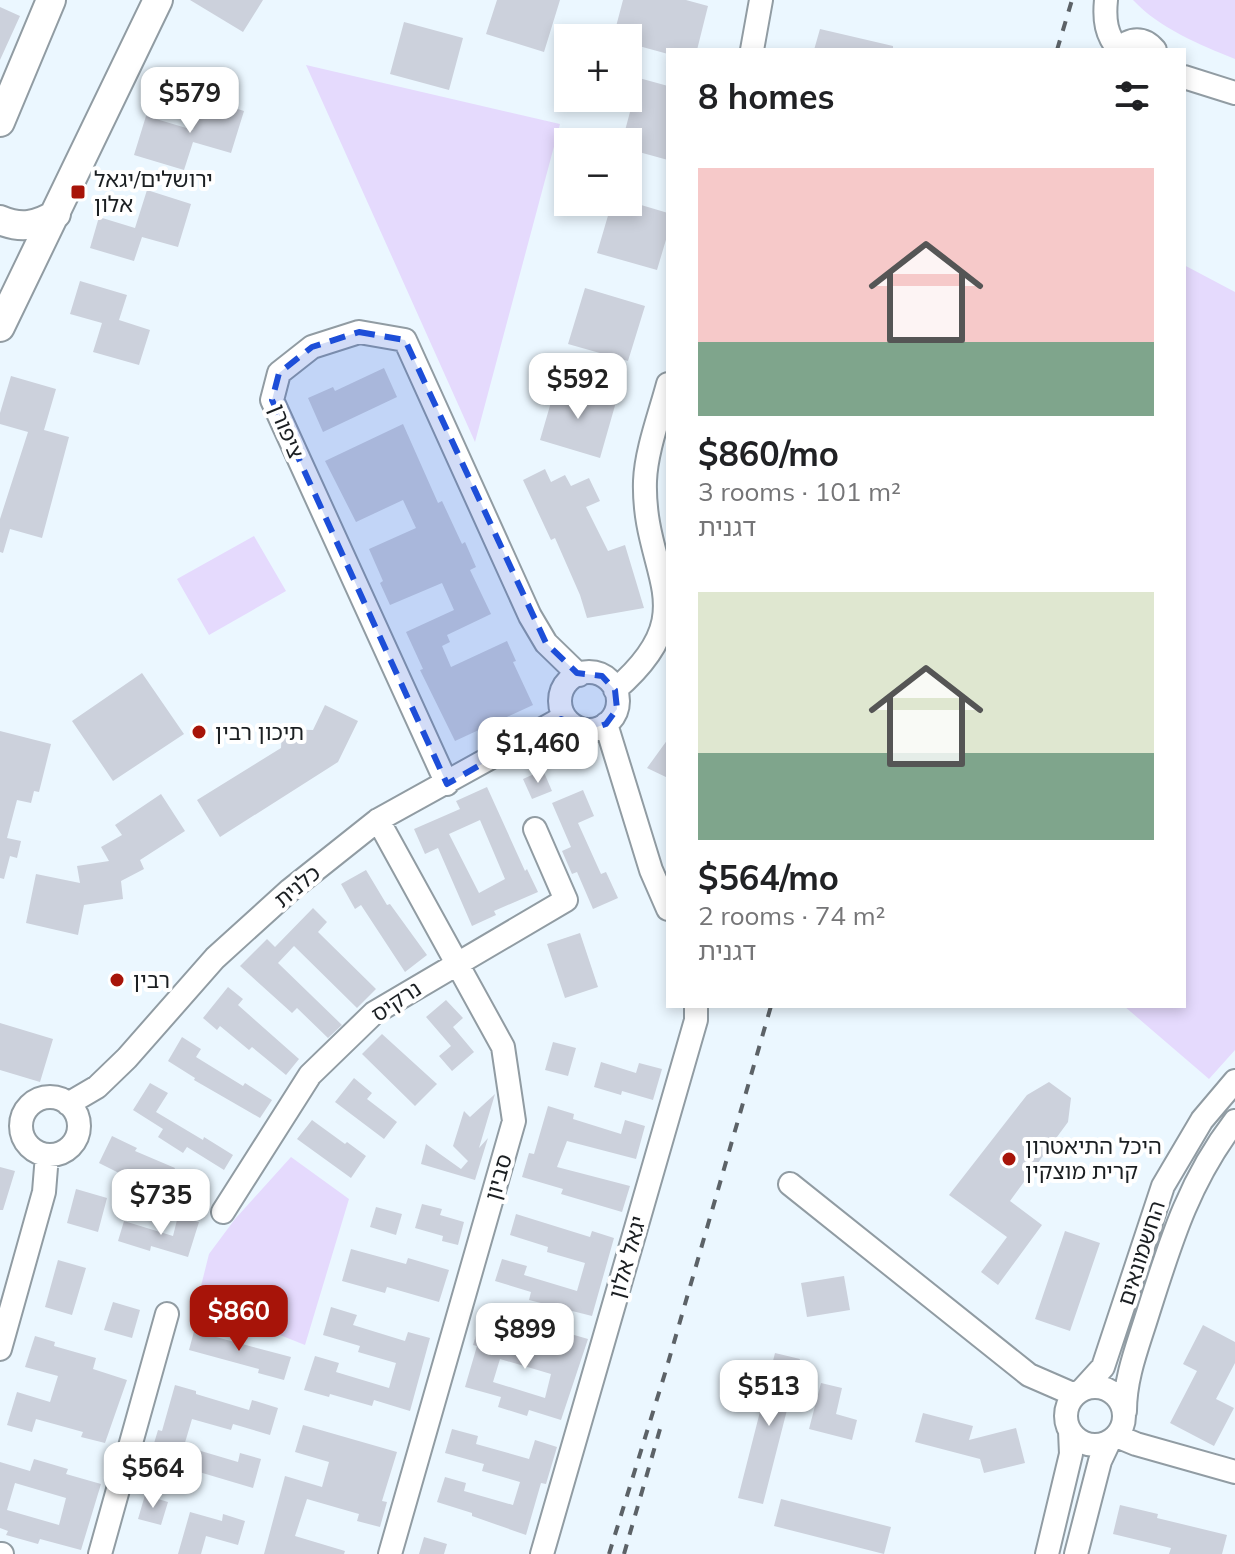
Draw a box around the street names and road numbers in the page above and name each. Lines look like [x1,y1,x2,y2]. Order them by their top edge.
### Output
street label: ציפורן [264,400,310,462]
street label: כלנית [268,859,326,913]
street label: נרקיס [366,974,426,1028]
street label: סביון [478,1151,518,1203]
street label: החשמונאים [1111,1197,1171,1309]
street label: יגאל אלון [602,1212,652,1302]

